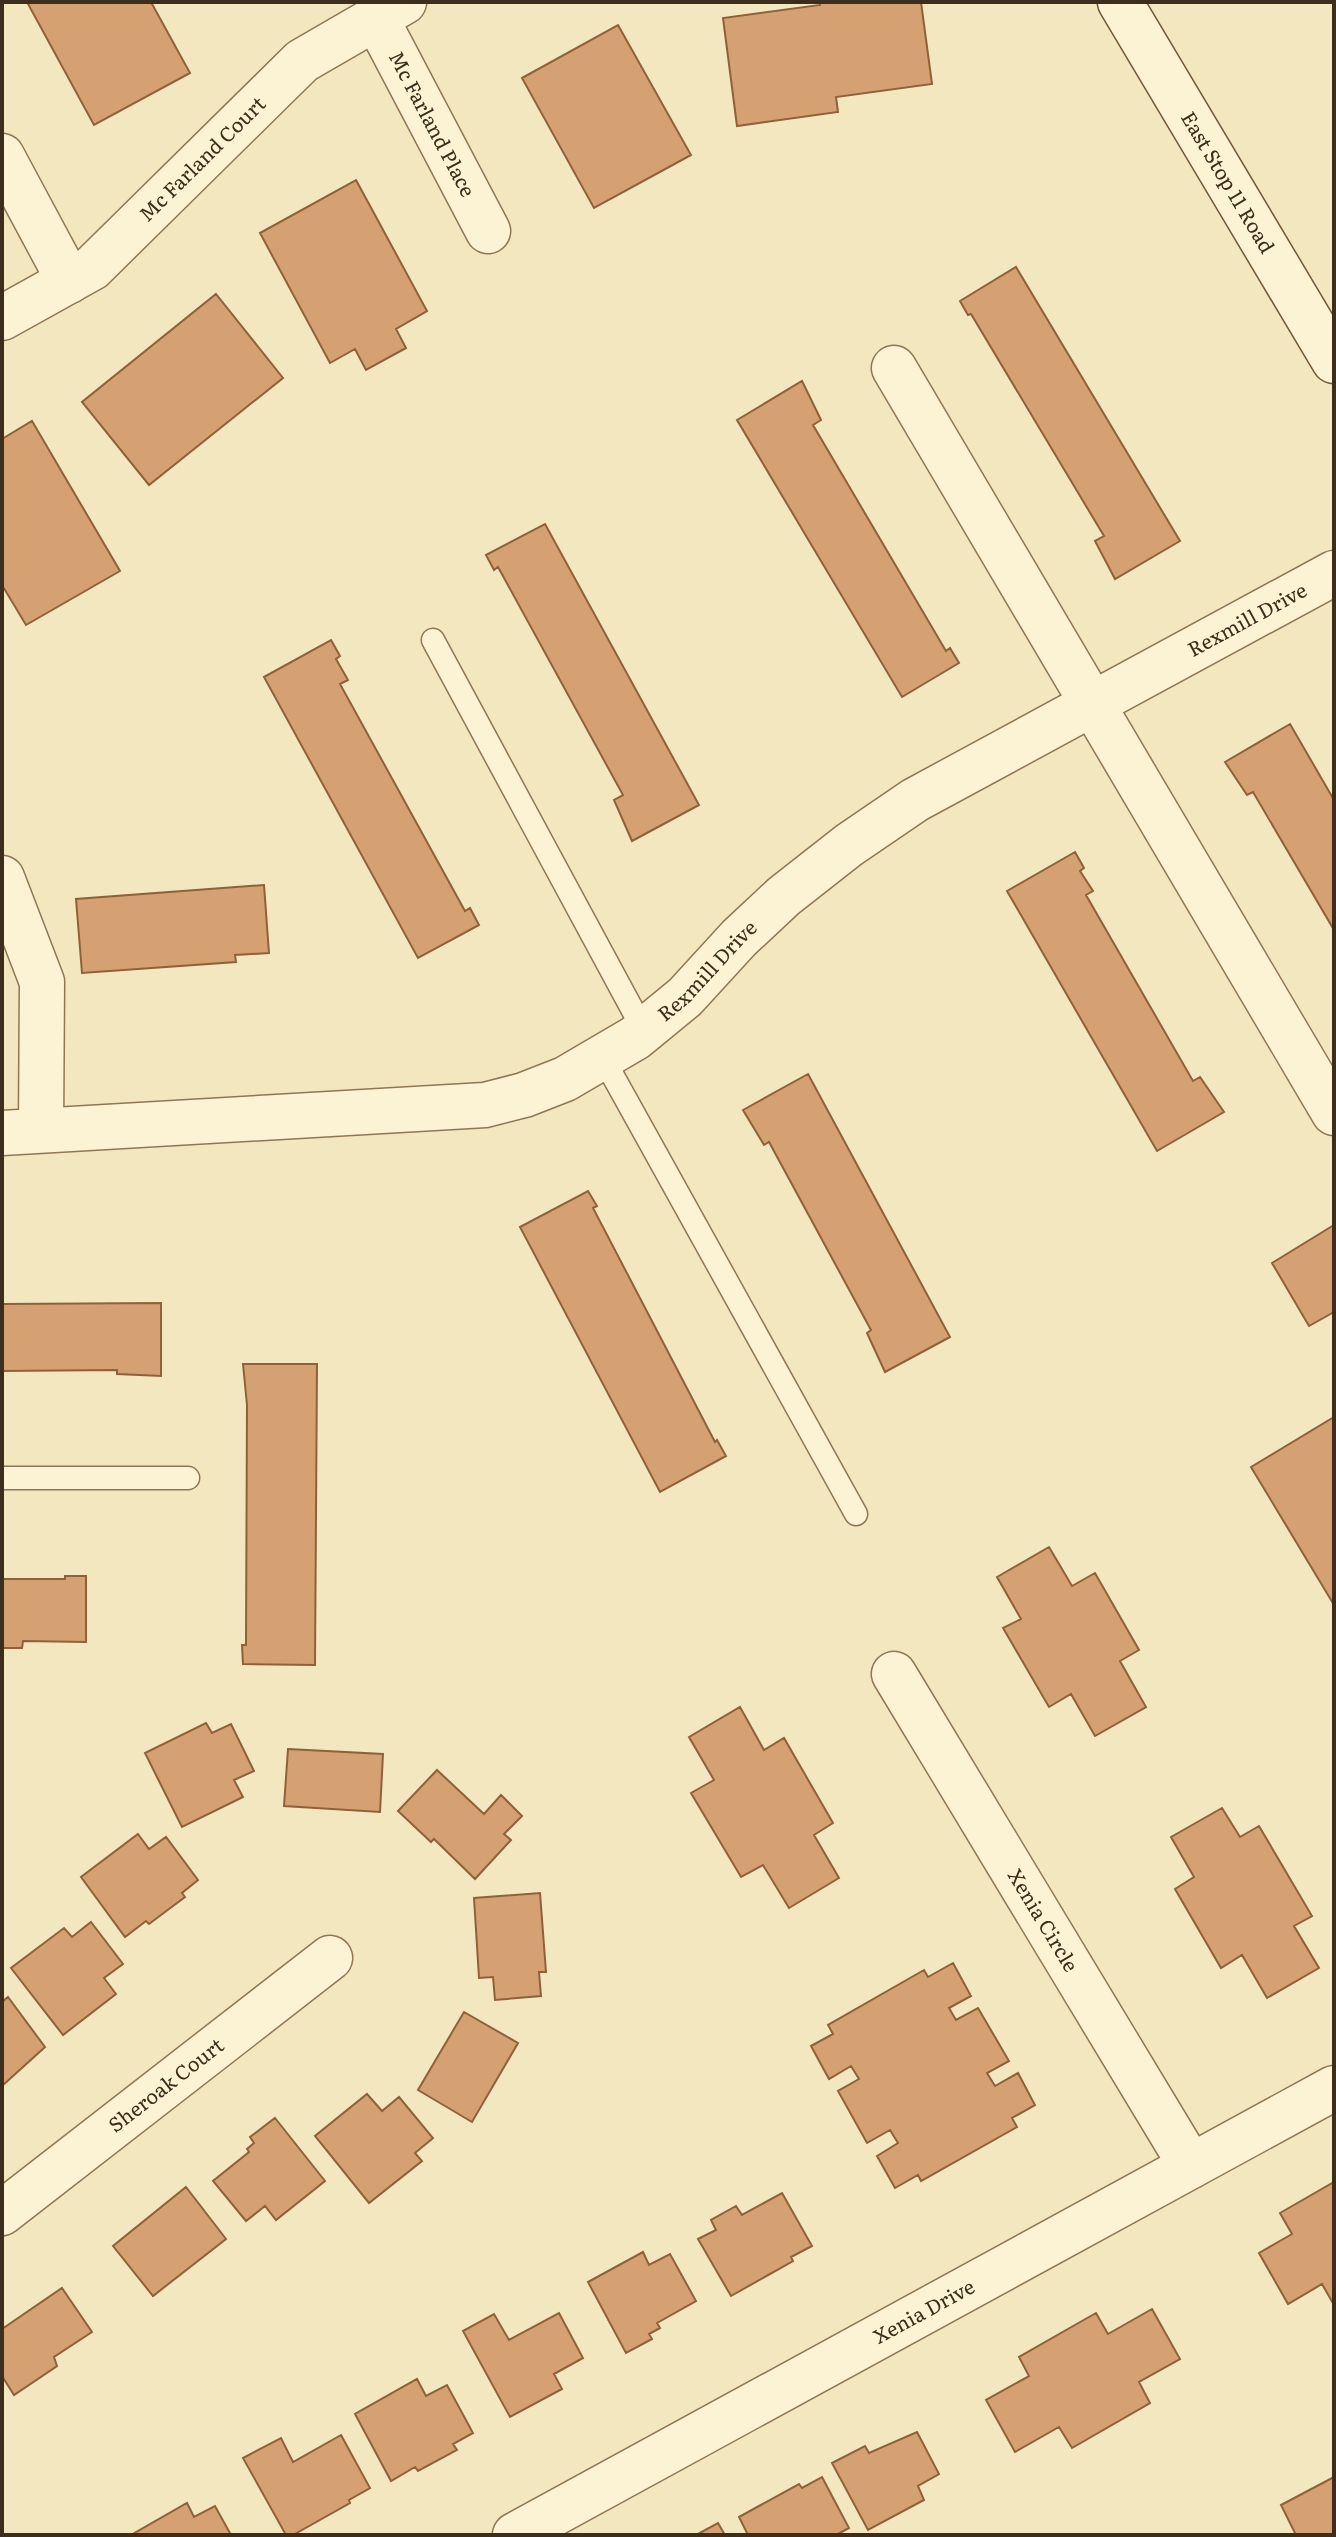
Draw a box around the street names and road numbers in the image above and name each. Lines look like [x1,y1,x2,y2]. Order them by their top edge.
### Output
street label: Mc Farland Place [383,45,484,202]
street label: Mc Farland Court [131,88,271,227]
street label: East Stop 11 Road [1175,105,1283,258]
street label: Rexmill Drive [1181,574,1312,663]
street label: Rexmill Drive [650,912,762,1027]
street label: Xenia Circle [1002,1862,1087,1977]
street label: Sheroak Court [101,2029,229,2138]
street label: Xenia Drive [867,2270,979,2350]

